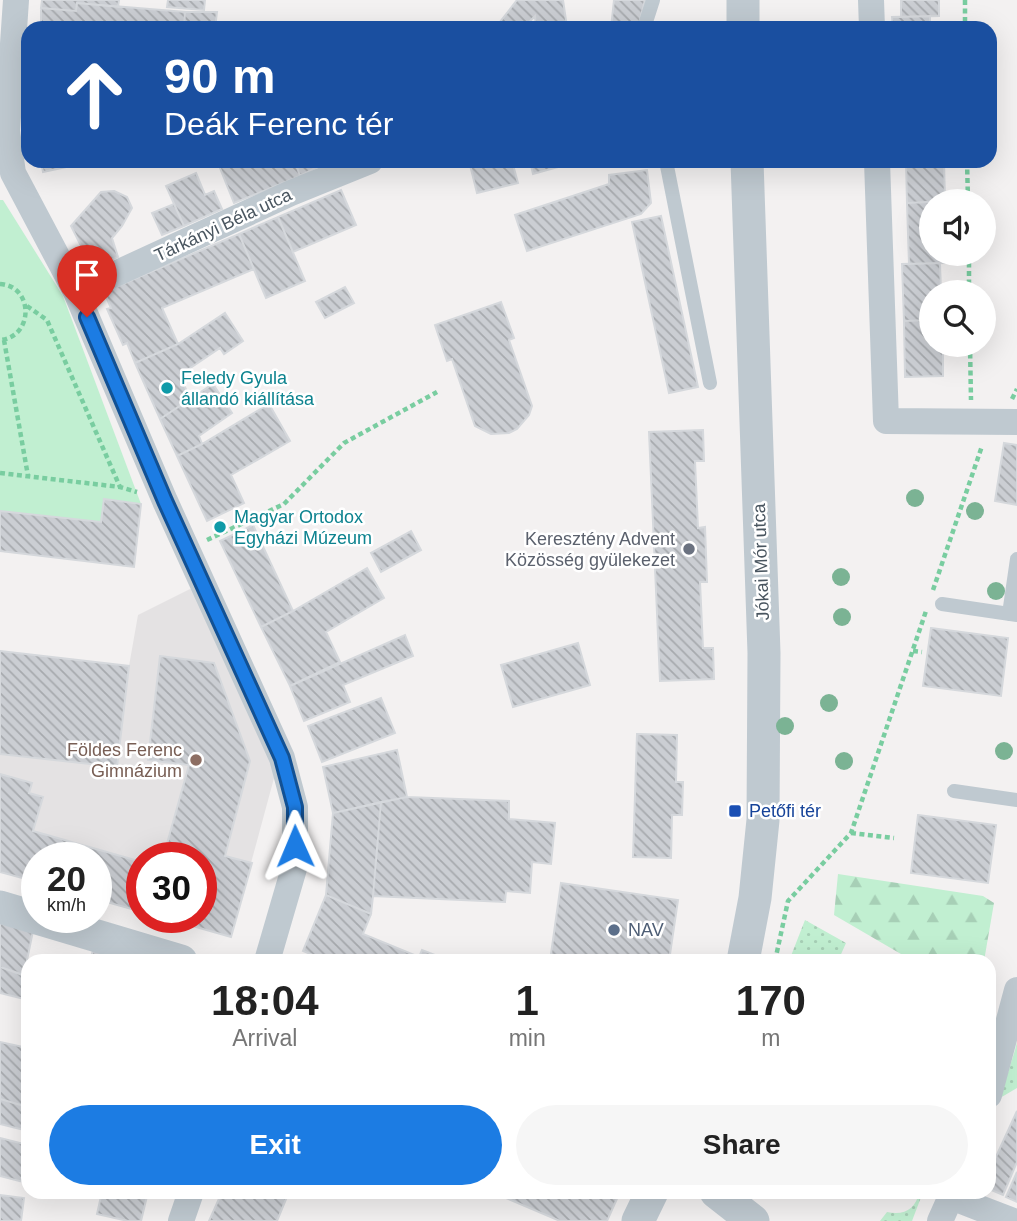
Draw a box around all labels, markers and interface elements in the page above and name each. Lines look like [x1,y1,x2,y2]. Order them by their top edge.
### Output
icon: ahead [49,49,140,140]
text: 90 m [164,49,276,103]
text: Deák Ferenc tér [164,106,393,142]
street label: Tárkányi Béla utca [151,184,296,266]
map controls [919,189,996,357]
button: sound [919,189,996,266]
pin [57,245,117,317]
icon: arrive [68,256,106,294]
button: search [919,280,996,357]
place label: Feledy Gyula állandó kiállítása [181,368,315,409]
marker: Feledy Gyula állandó kiállítása [159,380,175,396]
street label: Jókai Mór utca [749,502,773,621]
place label: Magyar Ortodox Egyházi Múzeum [234,507,372,548]
marker: Magyar Ortodox Egyházi Múzeum [212,519,228,535]
place label: Keresztény Advent Közösség gyülekezet [505,529,675,570]
marker: Keresztény Advent Közösség gyülekezet [681,541,697,557]
place label: Földes Ferenc Gimnázium [67,740,182,781]
marker: Földes Ferenc Gimnázium [188,752,204,768]
place label: Petőfi tér [749,801,821,821]
marker: Petőfi tér [727,803,743,819]
position arrow [258,809,332,883]
speed limit sign: 30 [126,842,217,933]
text: 20 [47,859,86,898]
text: km/h [47,895,86,915]
place label: NAV [628,920,664,940]
marker: NAV [606,922,622,938]
text: 18:04 [211,977,319,1024]
text: 1 [515,977,539,1024]
text: 170 [736,977,806,1024]
text: Arrival [232,1025,297,1051]
text: min [509,1025,546,1051]
text: m [761,1025,780,1051]
button: Exit [49,1105,502,1185]
button: Share [516,1105,968,1185]

